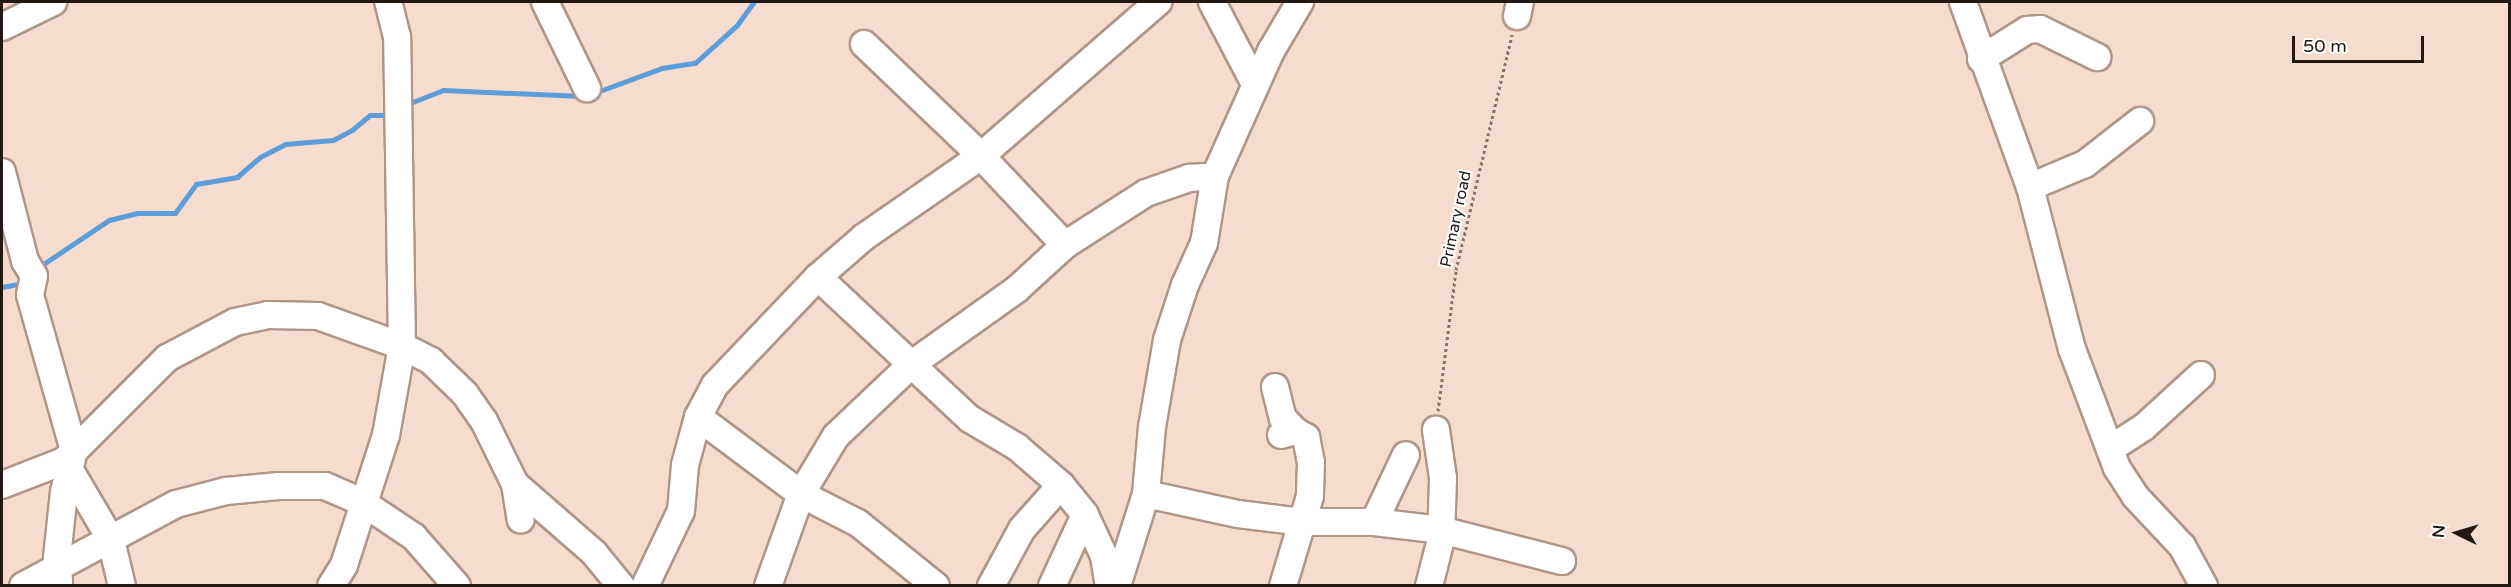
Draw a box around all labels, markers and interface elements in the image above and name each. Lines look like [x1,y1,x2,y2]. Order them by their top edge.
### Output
scale bar [2295,24,2427,62]
text: 50 m [2303,35,2347,57]
street label: Primary road [1436,169,1476,269]
north arrow [2427,503,2487,563]
text: N [2429,524,2450,539]

